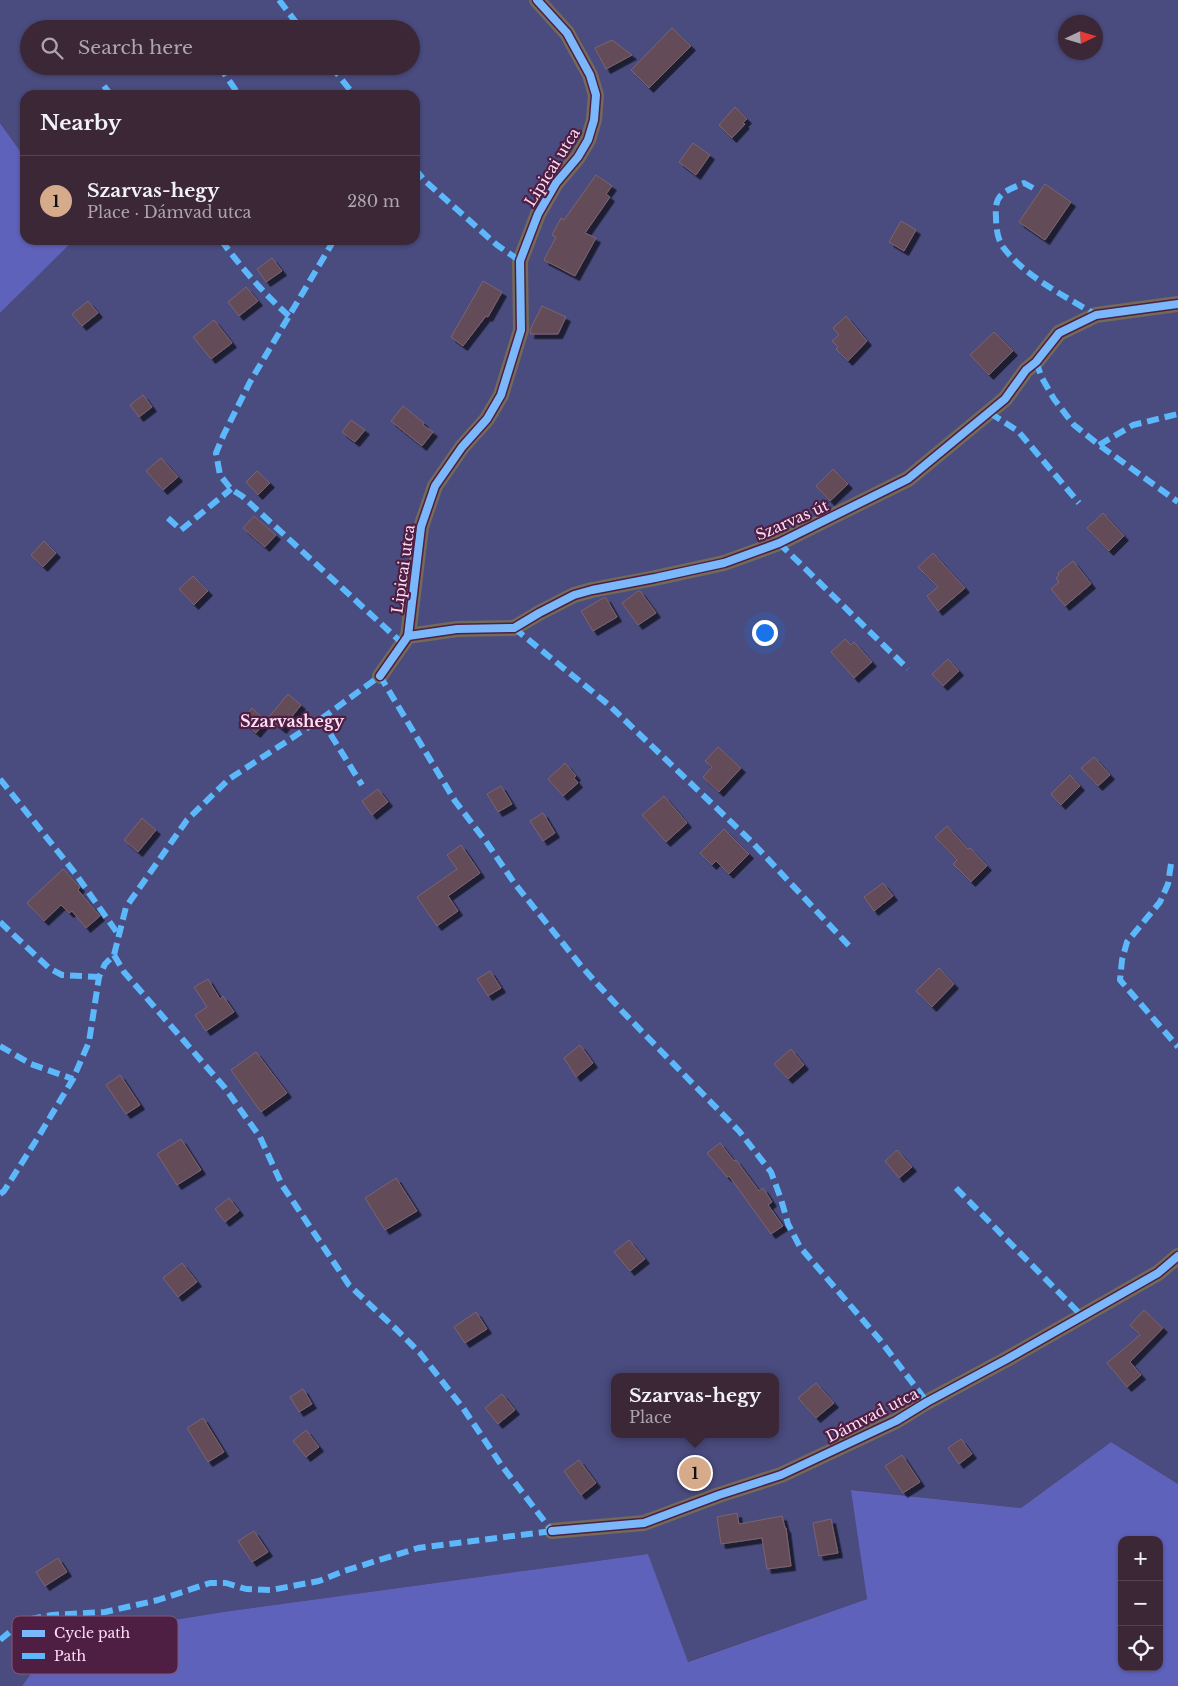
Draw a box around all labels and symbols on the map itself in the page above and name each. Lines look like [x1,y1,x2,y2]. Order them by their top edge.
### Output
north arrow [1058,15,1103,60]
street label: Lipicai utca [520,124,584,210]
street label: Szarvas út [753,495,832,544]
street label: Lipicai utca [387,523,419,614]
your location [752,620,778,646]
district label: Szarvashegy [240,711,345,731]
street label: Dámvad utca [823,1383,922,1446]
pin: 1 [679,1454,711,1492]
legend [12,1616,178,1674]
text: Cycle path [54,1624,131,1642]
text: Path [54,1647,86,1665]

